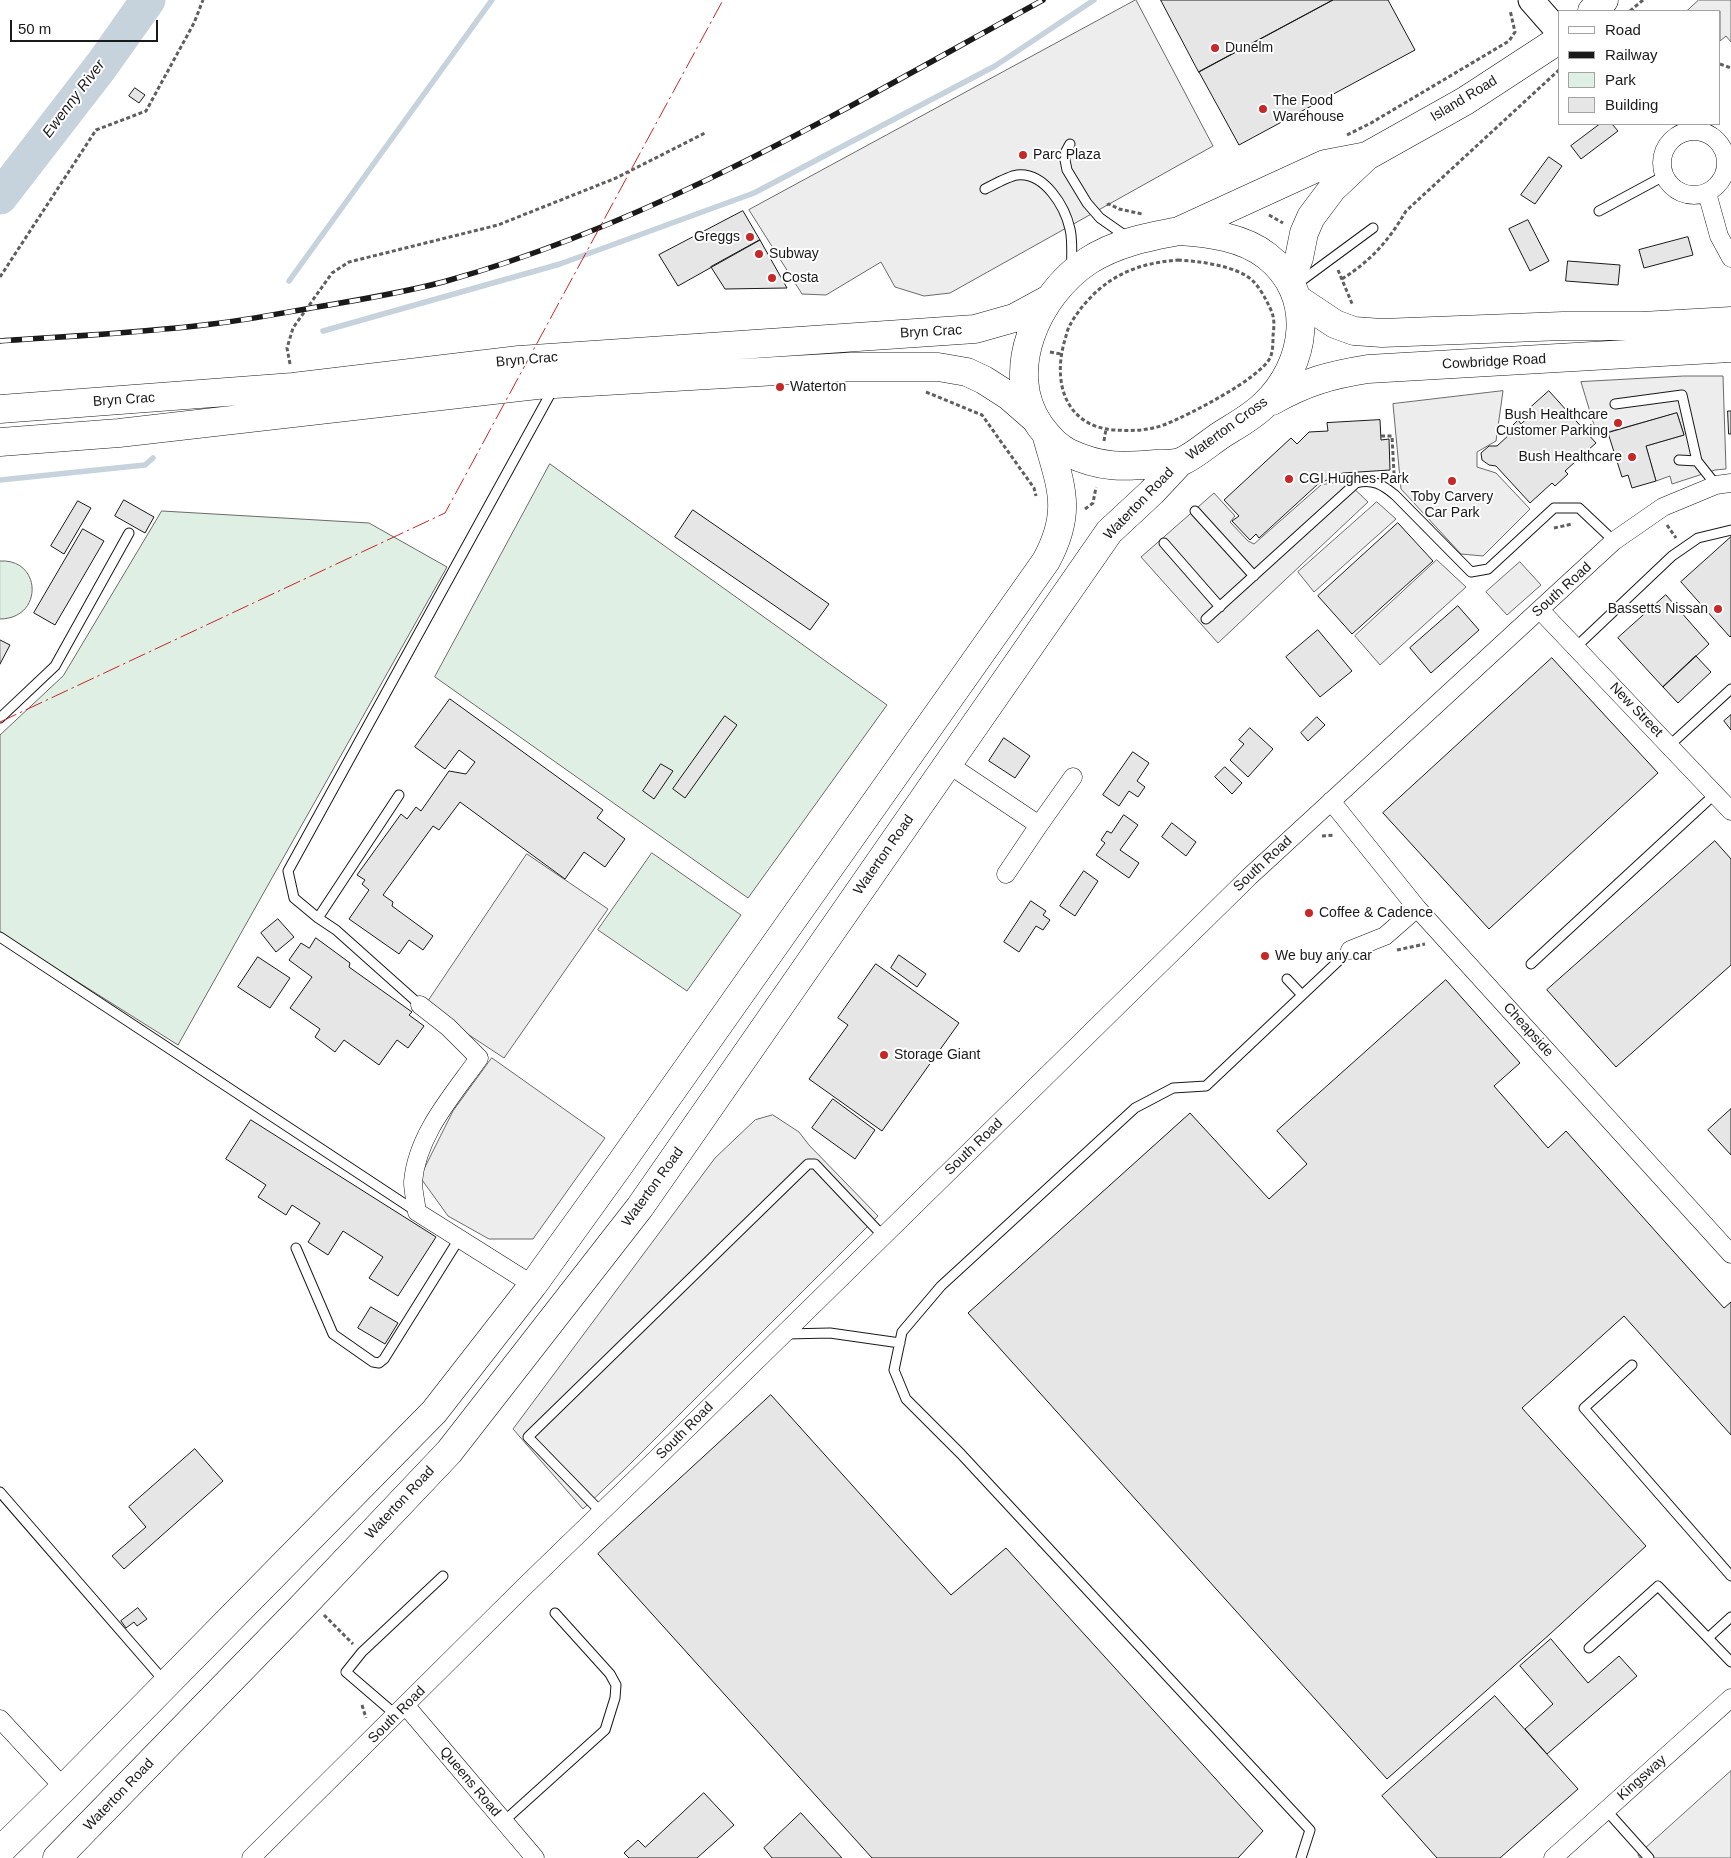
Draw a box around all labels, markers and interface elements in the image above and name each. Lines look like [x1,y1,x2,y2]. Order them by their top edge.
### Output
scale bar [12,10,160,42]
legend [1558,10,1721,125]
text: 50 m [18,20,51,37]
text: Road [1605,21,1641,38]
place label: Dunelm [1225,40,1273,56]
marker: Dunelm [1209,42,1221,54]
text: Railway [1605,46,1658,63]
water label: Ewenny River [39,57,109,141]
text: Park [1605,71,1636,88]
street label: Island Road [1428,73,1500,125]
place label: The Food Warehouse [1273,93,1344,125]
text: Building [1605,96,1658,113]
marker: The Food Warehouse [1257,103,1269,115]
place label: Parc Plaza [1033,147,1101,163]
marker: Parc Plaza [1017,149,1029,161]
place label: Greggs [694,229,740,245]
marker: Greggs [744,231,756,243]
place label: Subway [769,246,819,262]
marker: Subway [753,248,765,260]
place label: Costa [782,270,819,286]
marker: Costa [766,272,778,284]
street label: Bryn Crac [899,322,963,342]
street label: Bryn Crac [495,349,559,371]
street label: Cowbridge Road [1441,351,1547,373]
place label: Waterton [790,379,846,395]
marker: Waterton [774,381,786,393]
street label: Bryn Crac [92,389,156,411]
street label: Waterton Cross [1183,394,1271,464]
place label: Bush Healthcare Customer Parking [1496,407,1608,440]
marker: Bush Healthcare Customer Parking [1612,417,1624,429]
place label: Bush Healthcare [1518,449,1622,465]
marker: Bush Healthcare [1626,451,1638,463]
street label: Waterton Road [1100,464,1178,544]
place label: CGI Hughes Park [1299,471,1409,487]
marker: CGI Hughes Park [1283,473,1295,485]
marker: Toby Carvery Car Park [1446,475,1458,487]
place label: Toby Carvery Car Park [1411,489,1493,522]
street label: South Road [1529,559,1595,621]
place label: Bassetts Nissan [1608,601,1708,617]
marker: Bassetts Nissan [1712,603,1724,615]
street label: New Street [1606,679,1666,741]
street label: Waterton Road [850,812,918,898]
street label: South Road [1230,833,1296,895]
place label: Coffee & Cadence [1319,905,1433,921]
marker: Coffee & Cadence [1303,907,1315,919]
place label: We buy any car [1275,948,1372,964]
marker: We buy any car [1259,950,1271,962]
street label: Cheapside [1499,1000,1557,1060]
place label: Storage Giant [894,1047,980,1063]
marker: Storage Giant [878,1049,890,1061]
street label: South Road [942,1115,1006,1179]
street label: Waterton Road [619,1144,687,1230]
street label: South Road [653,1399,717,1463]
street label: Waterton Road [362,1463,438,1543]
street label: South Road [365,1683,429,1747]
street label: Queens Road [436,1744,504,1820]
street label: Kingsway [1614,1752,1670,1804]
street label: Waterton Road [80,1755,158,1835]

